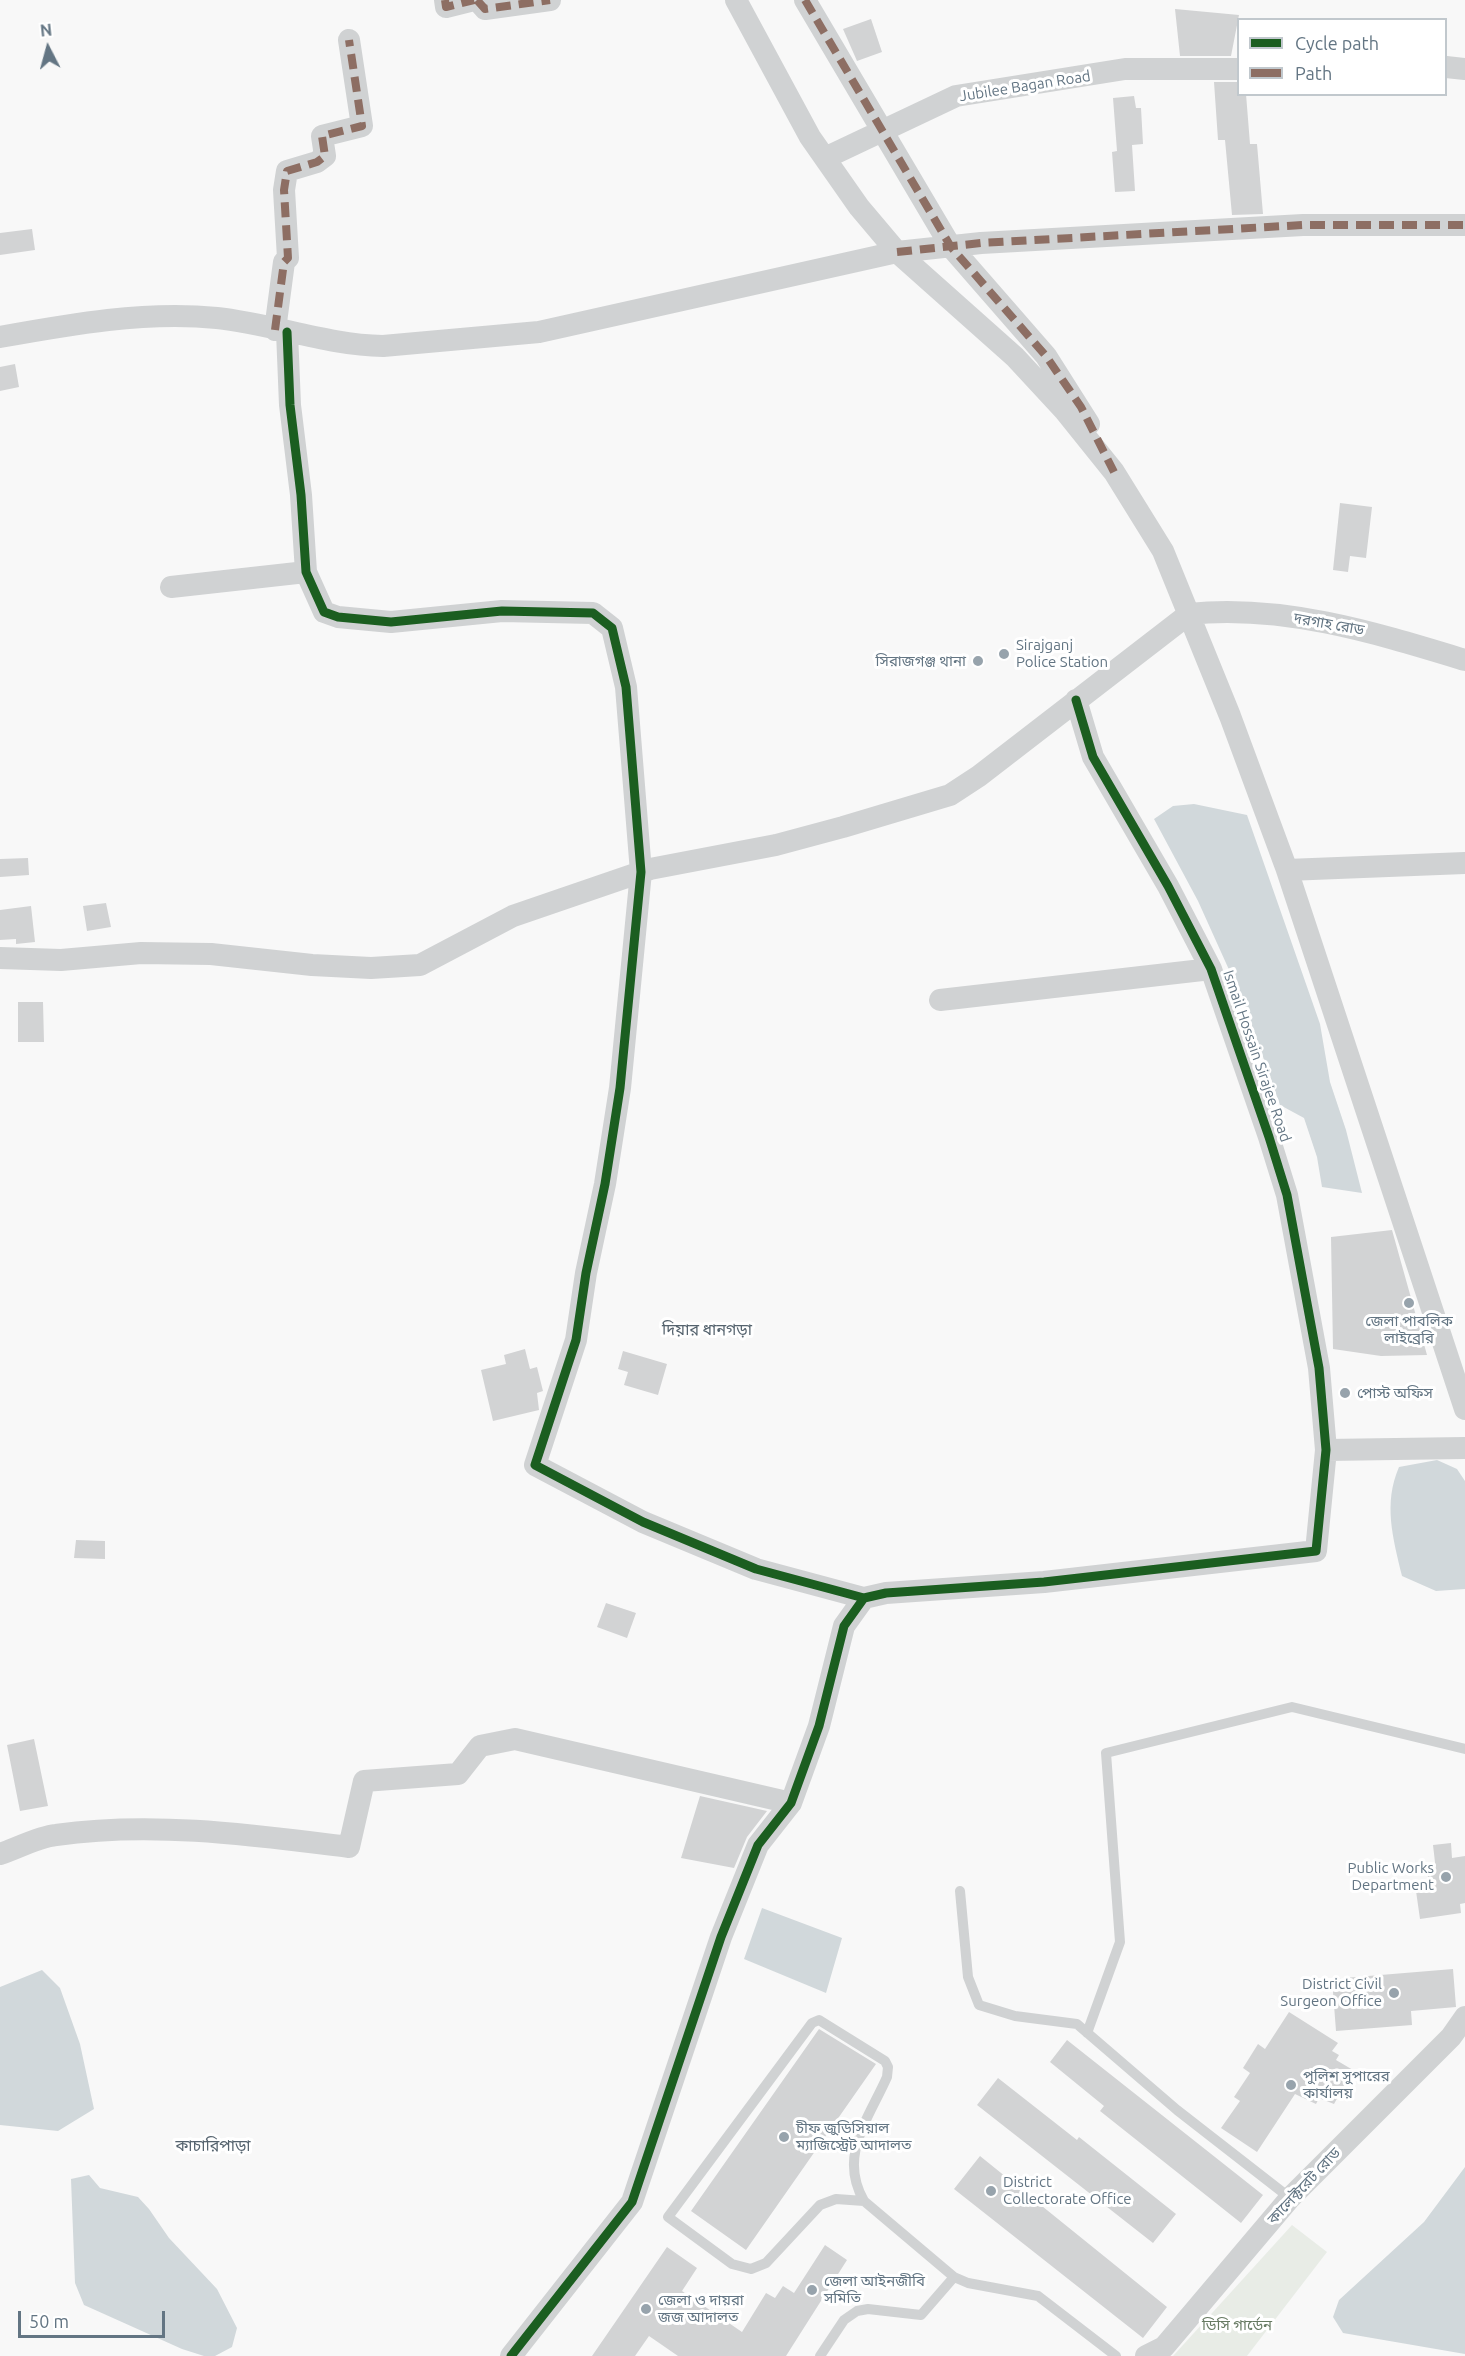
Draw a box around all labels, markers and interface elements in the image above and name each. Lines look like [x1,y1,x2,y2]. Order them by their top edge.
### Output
north arrow [18,18,78,78]
legend [1237,18,1447,96]
text: N [39,21,53,40]
text: Cycle path [1295,33,1379,53]
text: Path [1295,63,1332,83]
street label: Jubilee Bagan Road [958,67,1092,105]
street label: দরগাহ রোড [1292,609,1366,639]
place label: Sirajganj Police Station [1016,636,1108,671]
marker: Sirajganj Police Station [997,647,1011,661]
place label: সিরাজগঞ্জ থানা [876,652,966,670]
marker: সিরাজগঞ্জ থানা [971,654,985,668]
street label: Ismail Hossain Sirajee Road [1219,968,1295,1144]
marker: জেলা পাবলিক লাইব্রেরি [1402,1296,1416,1310]
place label: জেলা পাবলিক লাইব্রেরি [1365,1312,1453,1347]
district label: দিয়ার ধানগড়া [662,1320,752,1340]
place label: পোস্ট অফিস [1357,1384,1433,1402]
marker: পোস্ট অফিস [1338,1386,1352,1400]
place label: Public Works Department [1348,1859,1434,1894]
marker: Public Works Department [1439,1870,1453,1884]
place label: District Civil Surgeon Office [1280,1975,1382,2010]
marker: District Civil Surgeon Office [1387,1986,1401,2000]
place label: পুলিশ সুপারের কার্যালয় [1303,2067,1390,2102]
marker: পুলিশ সুপারের কার্যালয় [1284,2078,1298,2092]
place label: চীফ জুডিসিয়াল ম্যাজিস্ট্রেট আদালত [796,2119,912,2154]
marker: চীফ জুডিসিয়াল ম্যাজিস্ট্রেট আদালত [777,2130,791,2144]
district label: কাচারিপাড়া [175,2136,251,2156]
street label: কালেক্টরেট রোড [1264,2144,1344,2228]
place label: District Collectorate Office [1003,2173,1132,2208]
marker: District Collectorate Office [984,2184,998,2198]
place label: জেলা আইনজীবি সমিতি [824,2272,925,2307]
marker: জেলা আইনজীবি সমিতি [805,2283,819,2297]
place label: জেলা ও দায়রা জজ আদালত [658,2291,744,2326]
scale bar [21,2299,168,2337]
marker: জেলা ও দায়রা জজ আদালত [639,2302,653,2316]
text: 50 m [29,2311,69,2331]
park label: ডিসি গার্ডেন [1202,2316,1272,2334]

